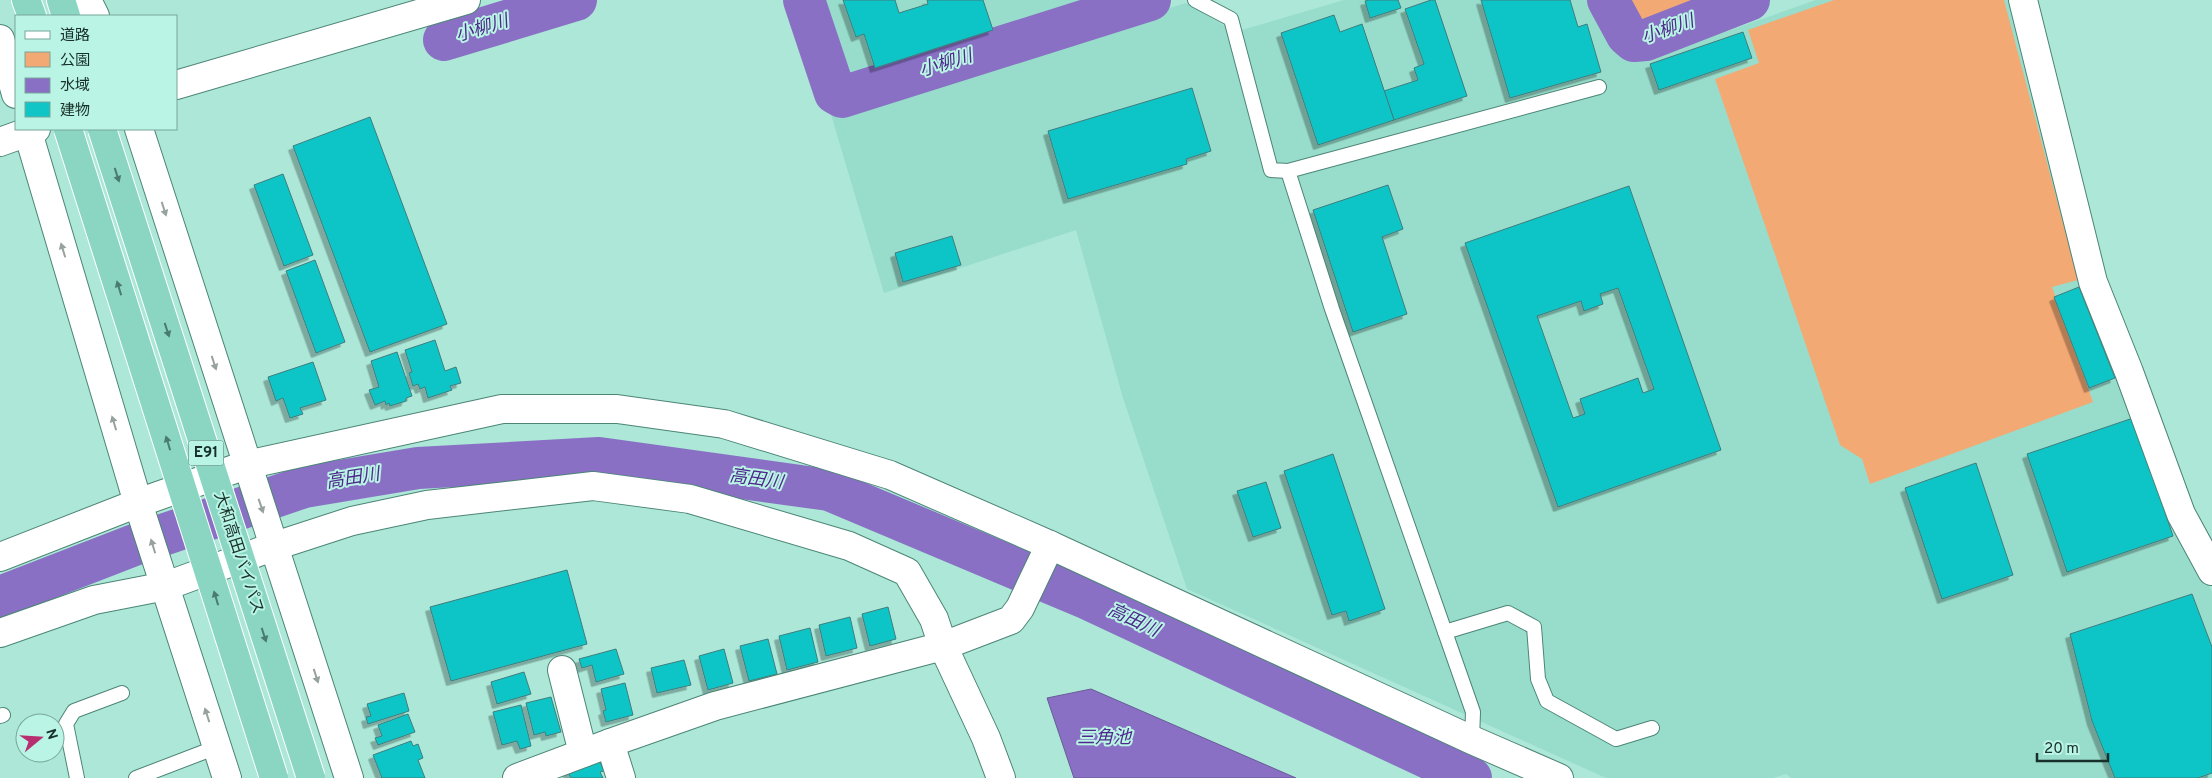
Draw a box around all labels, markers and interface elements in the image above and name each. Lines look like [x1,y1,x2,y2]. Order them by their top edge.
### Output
water label: 小柳川 [453,10,513,48]
water label: 小柳川 [1639,10,1699,50]
legend [15,15,178,130]
text: 道路 [60,27,90,46]
water label: 小柳川 [917,45,977,83]
text: 公園 [60,52,90,71]
text: 水域 [60,77,90,96]
text: 建物 [60,102,90,121]
one-way arrow [114,168,122,183]
one-way arrow [161,201,168,216]
one-way arrow [58,243,66,258]
one-way arrow [114,280,122,295]
one-way arrow [163,323,171,338]
one-way arrow [210,356,218,371]
one-way arrow [110,415,118,430]
one-way arrow [163,435,171,450]
road number: E91 [188,440,224,466]
water label: 高田川 [325,463,383,495]
water label: 高田川 [728,465,786,495]
street label: 大和高田バイパス [209,489,267,617]
one-way arrow [258,499,265,514]
one-way arrow [148,538,156,553]
one-way arrow [212,590,220,605]
water label: 高田川 [1104,599,1164,644]
one-way arrow [261,627,269,642]
one-way arrow [313,669,321,684]
one-way arrow [203,707,211,722]
north arrow [15,713,65,763]
text: N [41,727,61,742]
water label: 三角池 [1077,727,1133,750]
scale bar [2037,730,2108,762]
text: 20 m [2044,740,2079,759]

